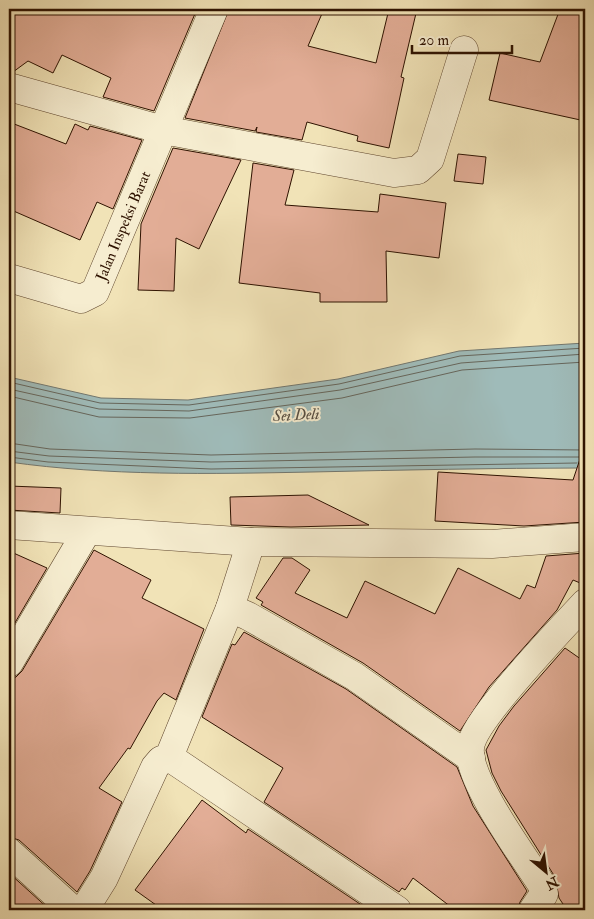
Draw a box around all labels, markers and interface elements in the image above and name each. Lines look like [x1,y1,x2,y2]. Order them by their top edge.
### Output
scale bar [412,22,512,54]
text: 20 m [419,31,449,50]
street label: Jalan Inspeksi Barat [91,168,156,285]
water label: Sei Deli [271,404,321,426]
north arrow [522,846,572,896]
text: N [542,872,563,894]

